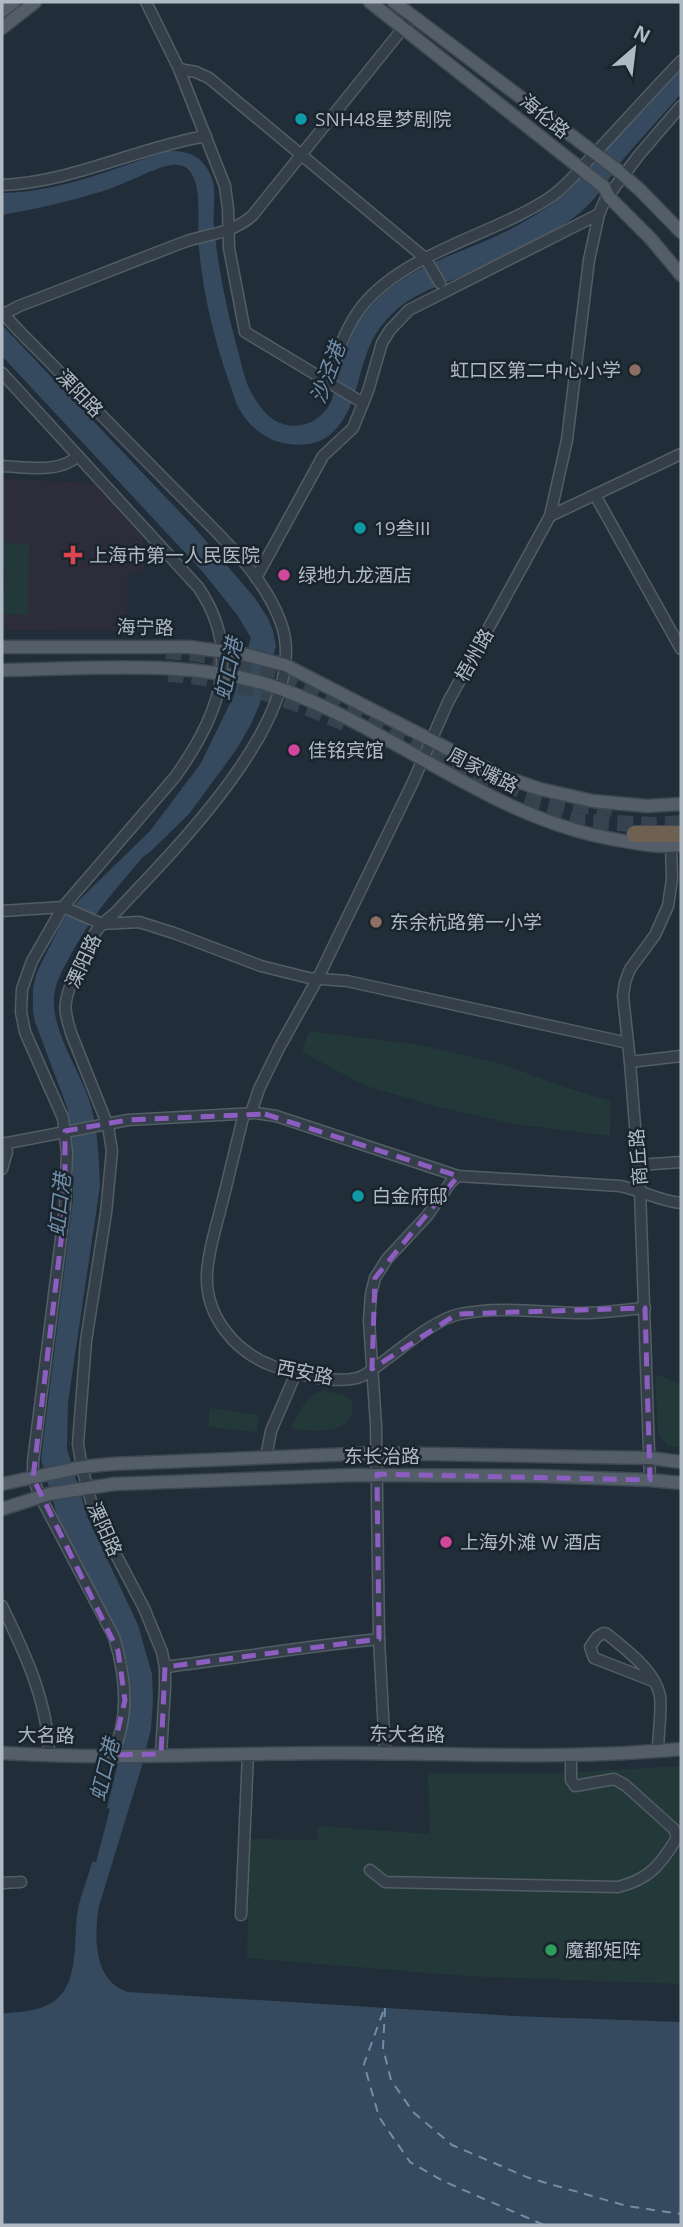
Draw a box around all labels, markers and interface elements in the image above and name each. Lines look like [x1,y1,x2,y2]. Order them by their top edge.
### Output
north arrow [599,14,669,84]
text: N [629,19,655,49]
street label: 海伦路 [515,88,575,144]
place label: SNH48星梦剧院 [315,106,451,132]
marker: SNH48星梦剧院 [293,111,309,127]
water label: 沙泾港 [303,335,352,407]
place label: 虹口区第二中心小学 [450,357,621,383]
marker: 虹口区第二中心小学 [627,362,643,378]
street label: 溧阳路 [51,363,109,423]
place label: 19叁III [374,515,431,541]
marker: 19叁III [352,520,368,536]
place label: 上海市第一人民医院 [89,542,260,568]
marker: 上海市第一人民医院 [63,545,83,565]
place label: 绿地九龙酒店 [298,562,412,588]
marker: 绿地九龙酒店 [276,567,292,583]
street label: 海宁路 [116,614,174,640]
street label: 梧州路 [449,624,499,686]
water label: 虹口港 [208,632,249,703]
place label: 佳铭宾馆 [308,737,384,763]
street label: 周家嘴路 [443,741,523,799]
marker: 佳铭宾馆 [286,742,302,758]
place label: 东余杭路第一小学 [390,909,542,935]
marker: 东余杭路第一小学 [368,914,384,930]
street label: 溧阳路 [59,930,107,992]
street label: 商丘路 [623,1128,653,1186]
water label: 虹口港 [42,1169,77,1238]
place label: 白金府邸 [372,1183,448,1209]
marker: 白金府邸 [350,1188,366,1204]
street label: 西安路 [275,1354,335,1390]
street label: 东长治路 [344,1443,420,1469]
street label: 溧阳路 [82,1498,128,1560]
place label: 上海外滩 W 酒店 [460,1529,601,1555]
marker: 上海外滩 W 酒店 [438,1534,454,1550]
street label: 东大名路 [369,1720,445,1748]
street label: 大名路 [17,1722,75,1748]
water label: 虹口港 [83,1733,126,1804]
place label: 魔都矩阵 [565,1937,641,1963]
marker: 魔都矩阵 [543,1942,559,1958]

